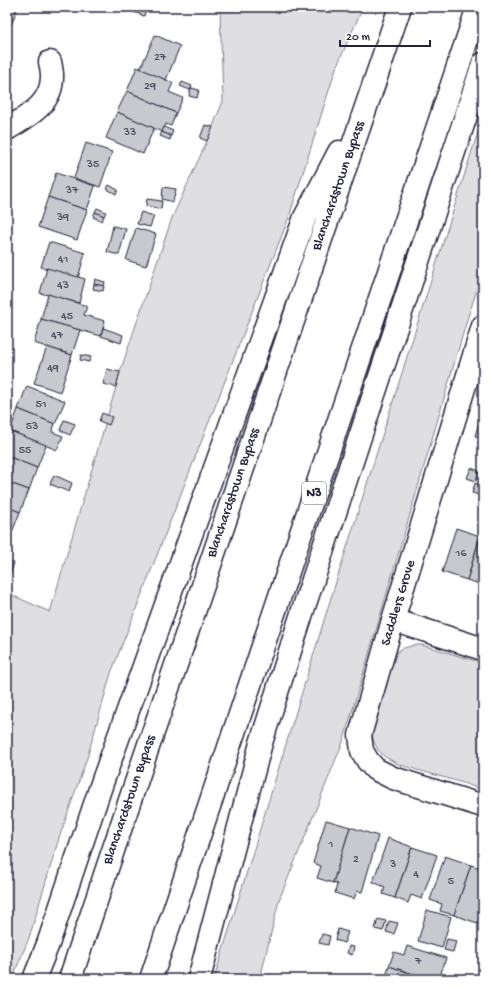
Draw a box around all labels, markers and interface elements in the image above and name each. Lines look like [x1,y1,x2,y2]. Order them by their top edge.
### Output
scale bar [340,22,430,48]
text: 20 m [346,31,371,45]
house number: 27 [154,51,167,65]
house number: 29 [144,80,156,94]
street label: Blanchardstown Bypass [309,118,369,254]
house number: 33 [123,126,136,140]
house number: 35 [86,158,99,172]
house number: 37 [65,184,79,198]
house number: 39 [56,211,69,225]
house number: 41 [58,253,68,267]
house number: 43 [57,279,69,293]
house number: 45 [61,310,73,324]
house number: 47 [51,329,64,343]
house number: 49 [47,362,59,376]
house number: 51 [35,398,47,412]
house number: 53 [26,420,38,434]
street label: Blanchardstown Bypass [204,425,264,561]
house number: 55 [19,444,31,458]
road number: N3 [302,482,326,504]
house number: 16 [455,547,467,561]
street label: Saddlers Grove [378,557,420,648]
street label: Blanchardstown Bypass [100,732,160,868]
house number: 1 [328,838,334,852]
house number: 2 [353,853,359,867]
house number: 3 [389,858,396,872]
house number: 4 [413,868,419,882]
house number: 5 [448,875,454,889]
house number: 7 [414,955,422,969]

